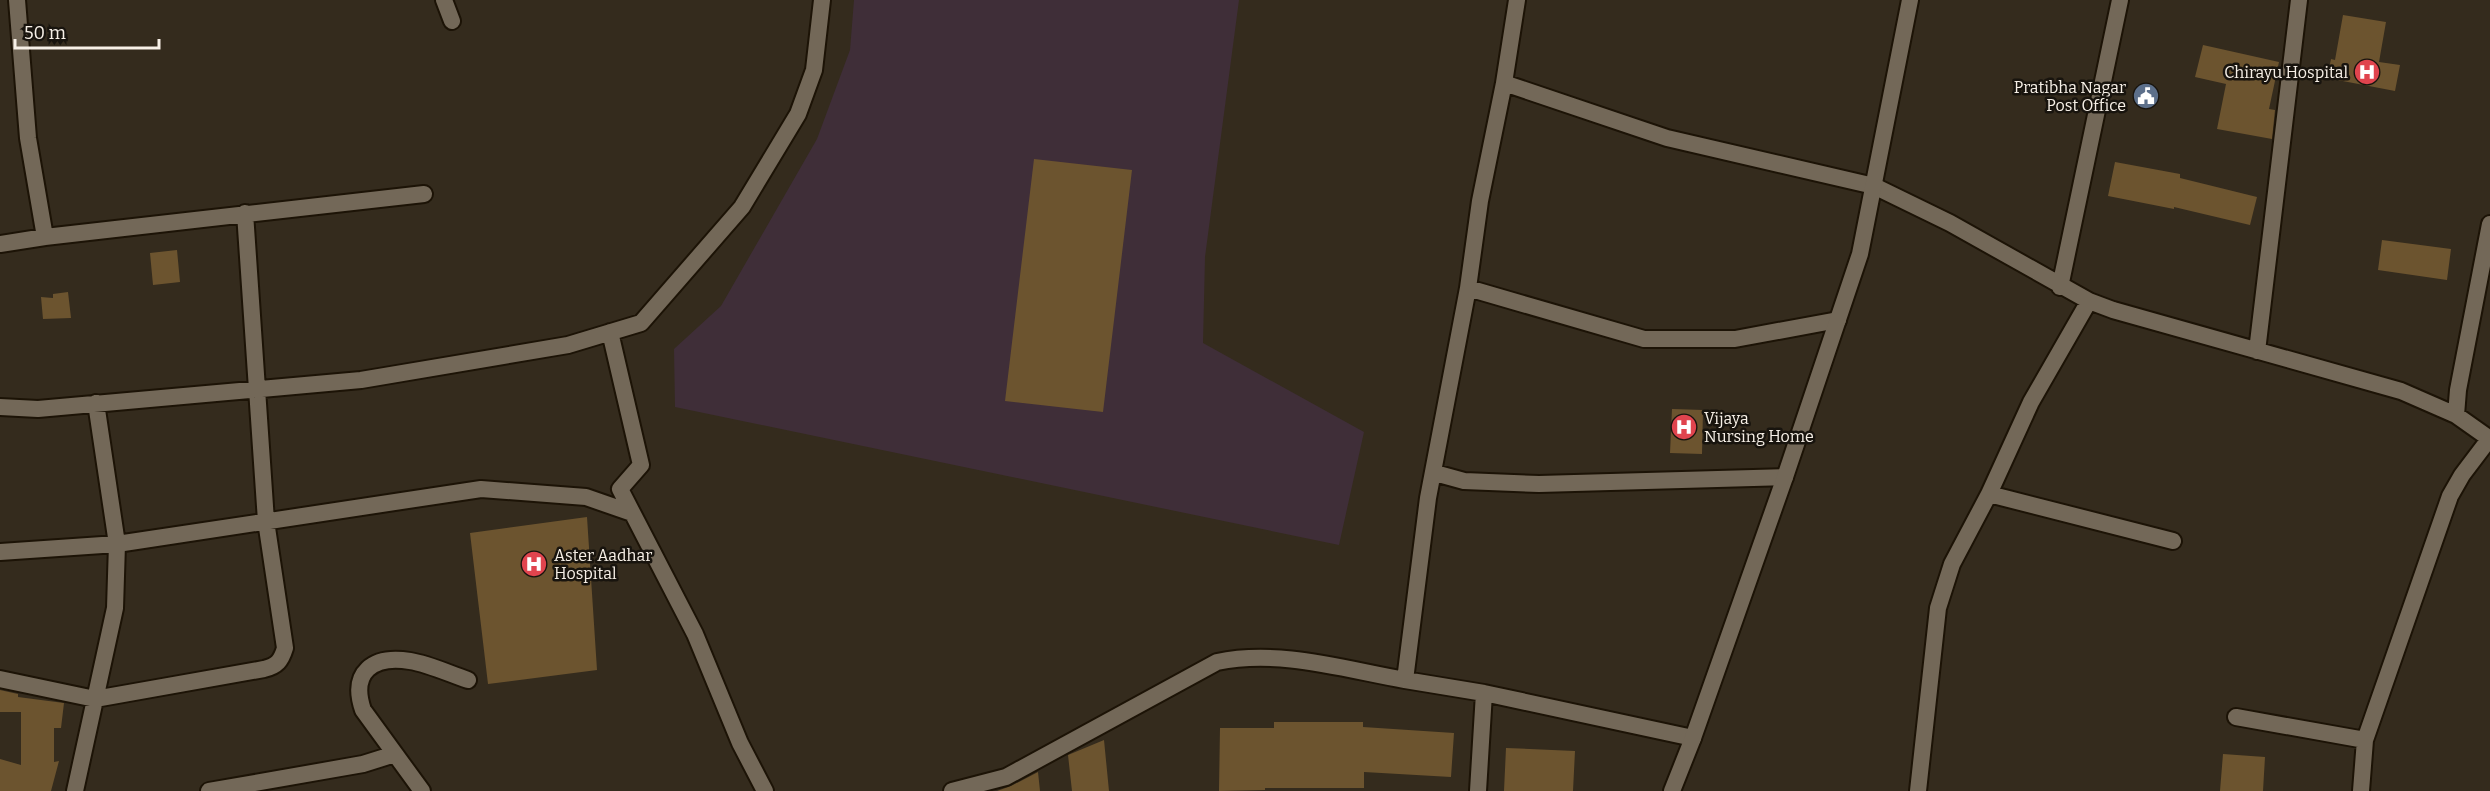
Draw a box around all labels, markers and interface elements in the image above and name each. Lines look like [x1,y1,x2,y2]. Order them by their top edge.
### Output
scale bar [15,12,159,50]
text: 50 m [24,22,66,44]
hospital icon: Chirayu Hospital [2352,57,2382,87]
place label: Chirayu Hospital [2224,63,2348,82]
place label: Pratibha Nagar Post Office [2014,78,2126,115]
public building icon: Pratibha Nagar Post Office [2131,81,2161,111]
place label: Vijaya Nursing Home [1704,409,1814,446]
hospital icon: Vijaya Nursing Home [1669,412,1699,442]
place label: Aster Aadhar Hospital [554,546,652,583]
hospital icon: Aster Aadhar Hospital [519,549,549,579]

